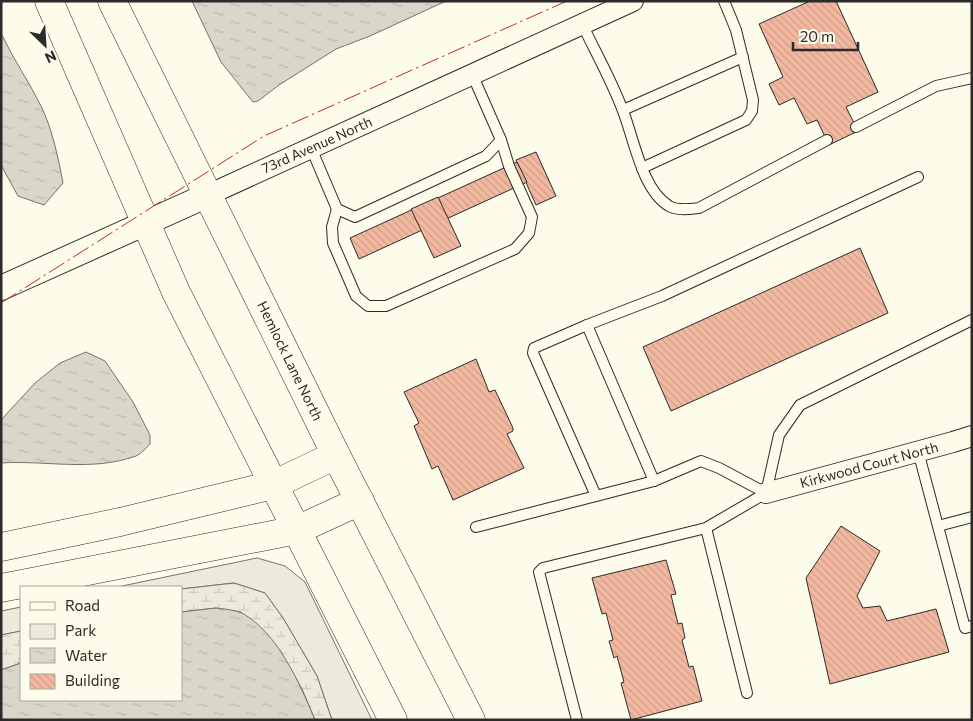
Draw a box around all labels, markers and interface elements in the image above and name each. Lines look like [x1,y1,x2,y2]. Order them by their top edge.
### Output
north arrow [20,20,70,70]
scale bar [793,20,858,52]
text: 20 m [800,27,834,45]
text: N [42,47,59,67]
street label: 73rd Avenue North [259,113,375,177]
street label: Hemlock Lane North [254,298,327,423]
street label: Kirkwood Court North [798,438,940,491]
legend [20,586,182,701]
text: Road [65,596,100,614]
text: Park [65,621,96,639]
text: Water [65,646,107,664]
text: Building [65,671,120,689]

